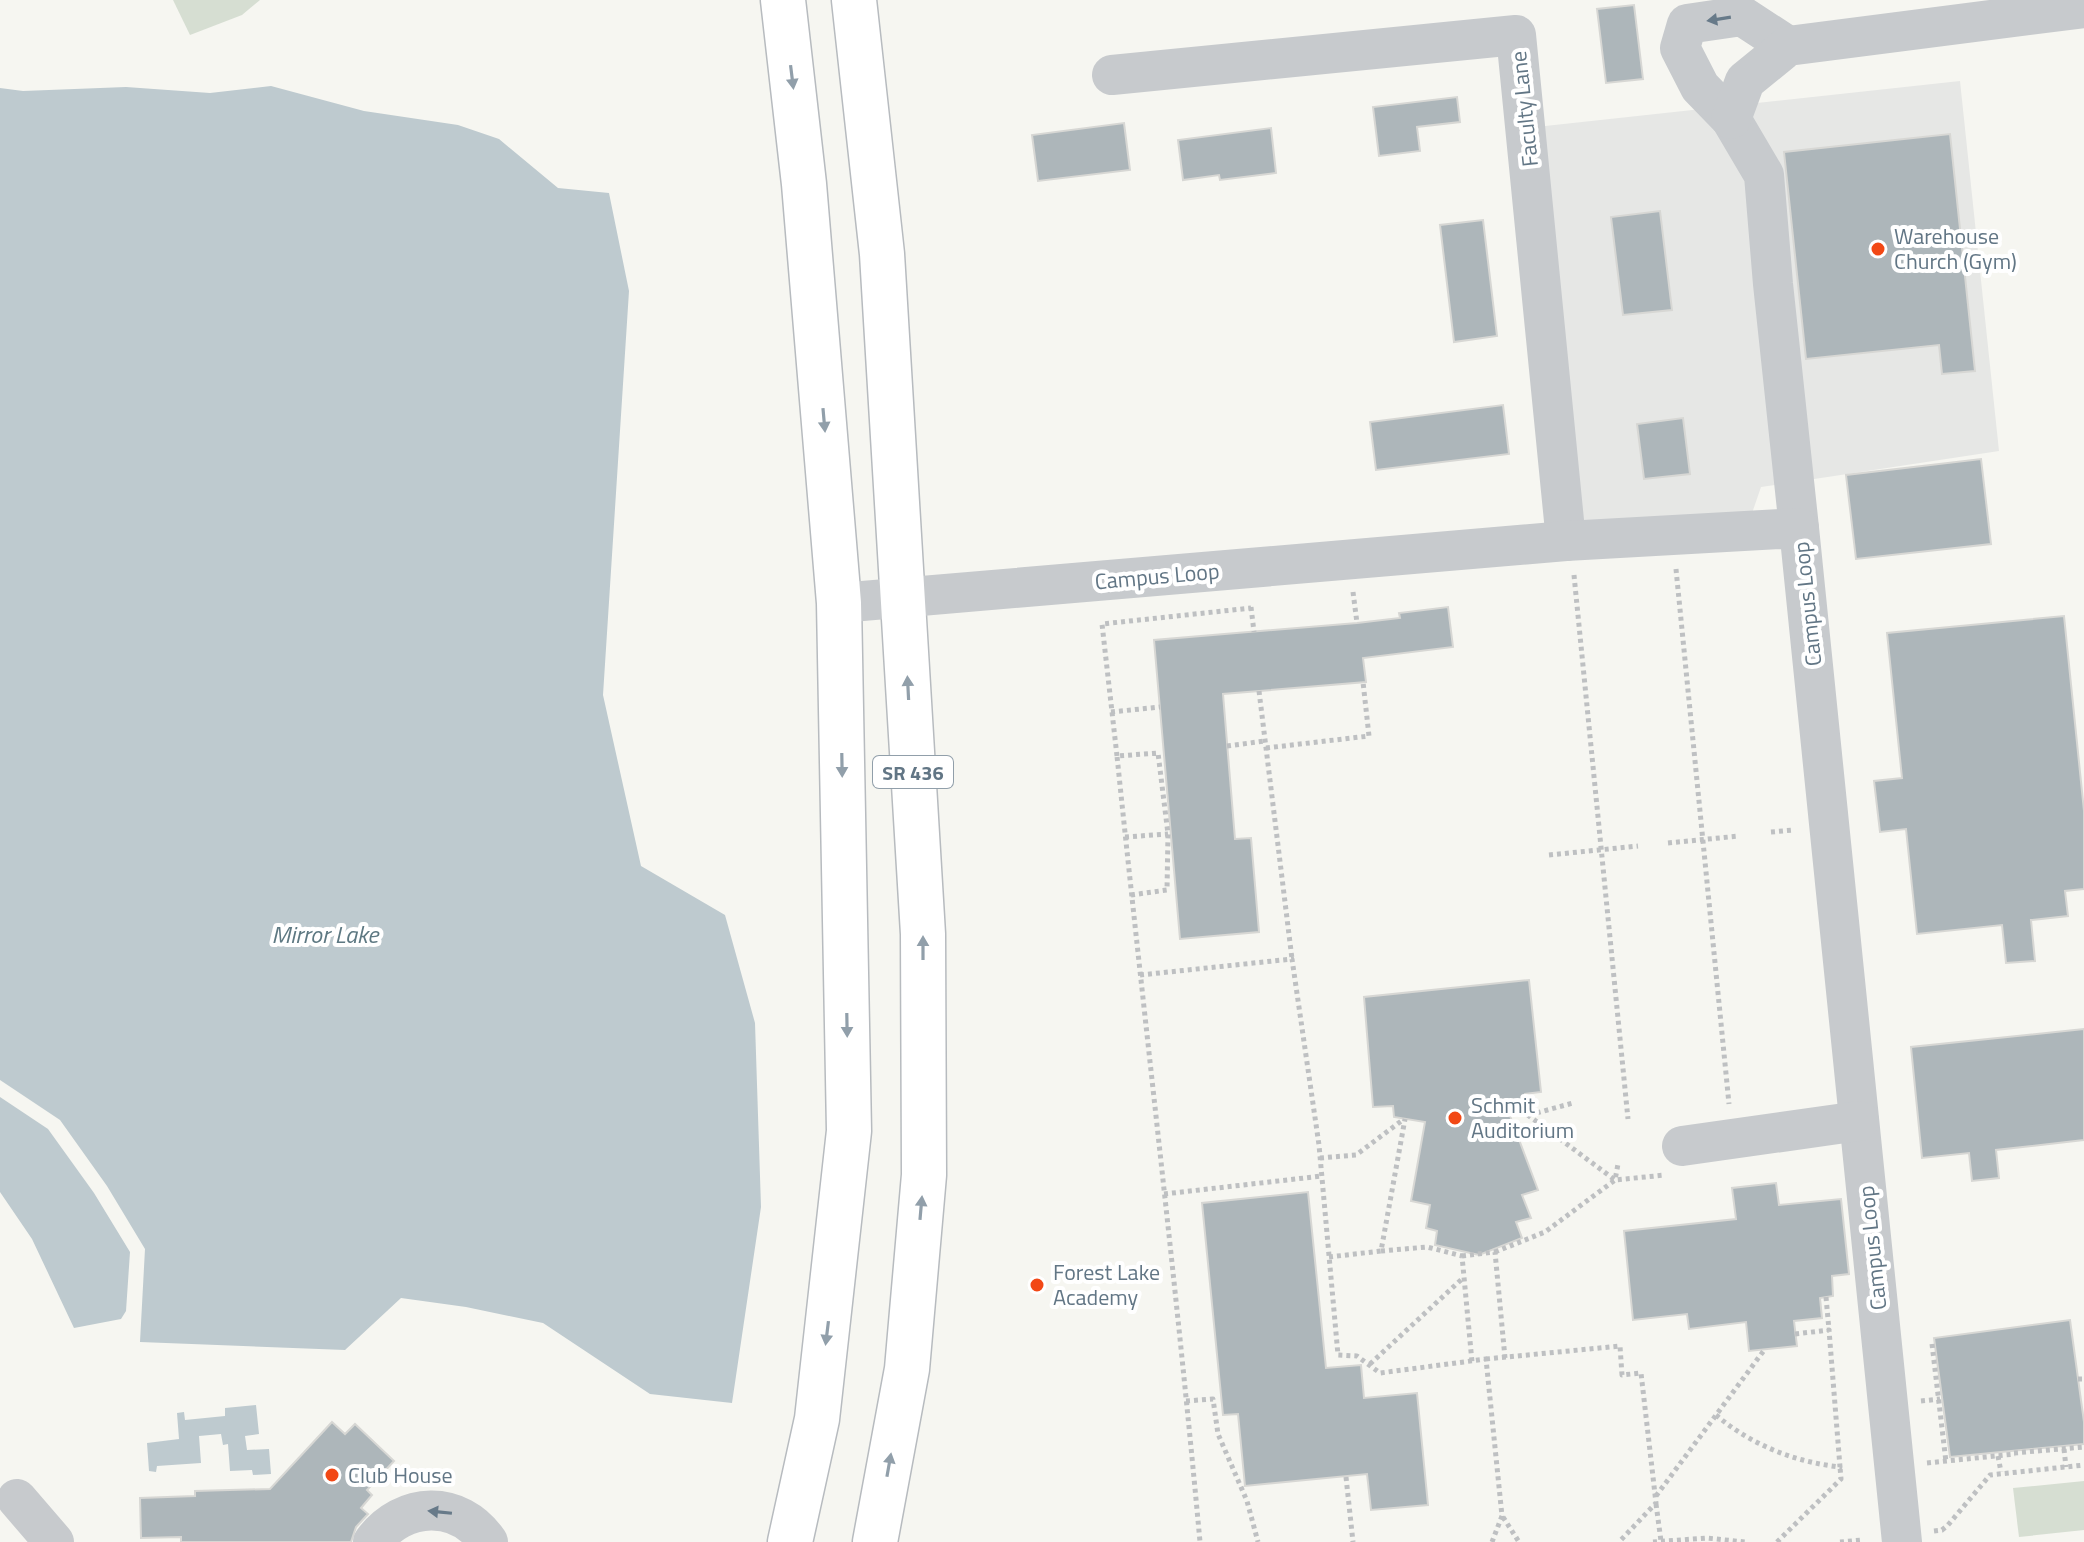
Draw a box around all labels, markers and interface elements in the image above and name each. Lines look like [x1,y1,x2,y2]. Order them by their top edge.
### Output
one-way arrow [1706,13,1731,26]
street label: Faculty Lane [1501,50,1547,168]
one-way arrow [785,65,798,90]
place label: Warehouse Church (Gym) [1894,219,2017,278]
marker: Warehouse Church (Gym) [1869,240,1887,258]
one-way arrow [818,408,831,433]
street label: Campus Loop [1784,540,1830,668]
street label: Campus Loop [1093,554,1221,598]
one-way arrow [901,675,914,700]
one-way arrow [835,753,848,778]
road number: SR 436 [873,756,953,788]
water label: Mirror Lake [272,916,380,952]
one-way arrow [917,935,929,960]
one-way arrow [840,1013,853,1038]
place label: Schmit Auditorium [1471,1088,1574,1147]
marker: Schmit Auditorium [1446,1109,1464,1127]
street label: Campus Loop [1849,1184,1895,1312]
one-way arrow [915,1195,928,1220]
place label: Forest Lake Academy [1053,1255,1160,1314]
marker: Forest Lake Academy [1028,1276,1046,1294]
one-way arrow [820,1321,833,1346]
one-way arrow [884,1453,896,1478]
place label: Club House [348,1458,453,1492]
marker: Club House [323,1466,341,1484]
one-way arrow [427,1505,452,1518]

